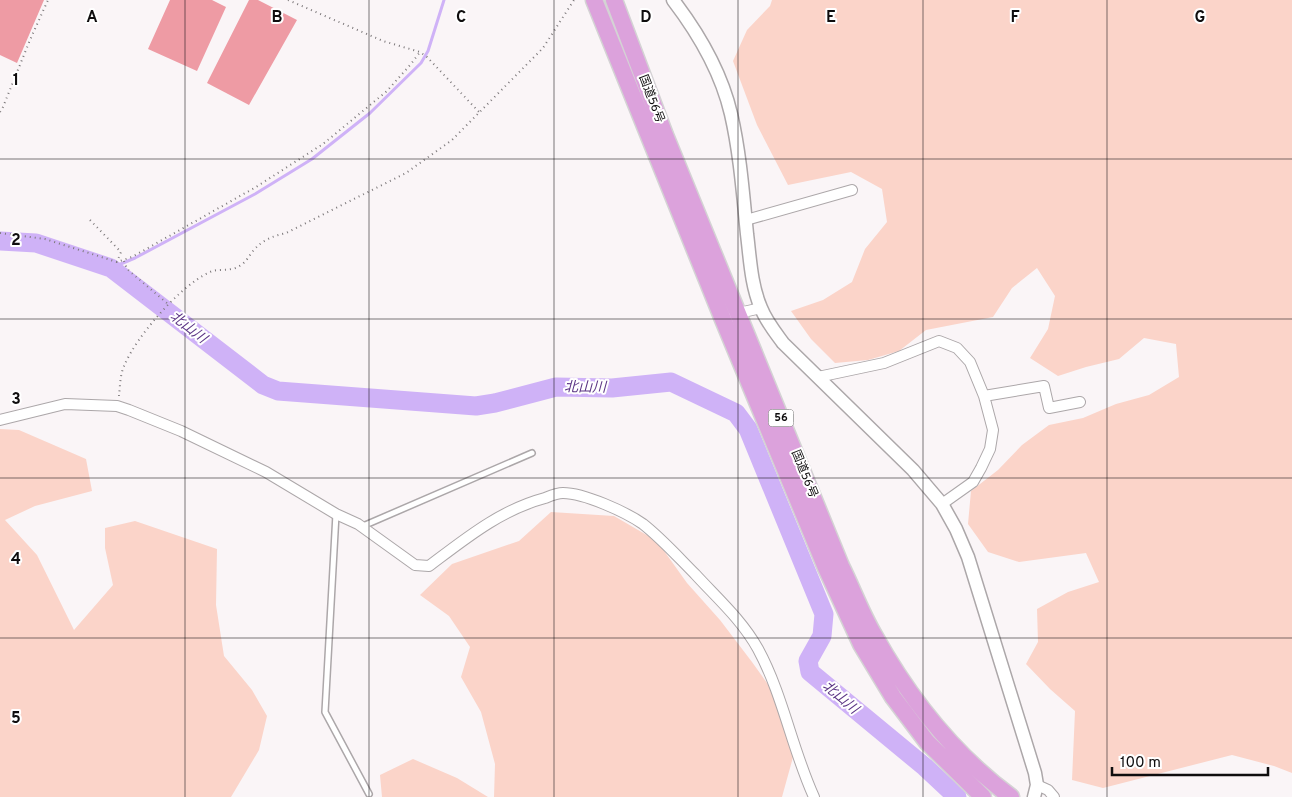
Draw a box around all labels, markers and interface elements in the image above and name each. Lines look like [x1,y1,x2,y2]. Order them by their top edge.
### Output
text: A [86,8,98,28]
text: B [271,8,283,28]
text: C [456,8,466,28]
text: D [640,8,652,28]
text: E [826,8,836,28]
text: F [1010,8,1020,28]
text: G [1195,8,1205,28]
text: 1 [13,71,19,91]
street label: 国道56号 [634,73,668,125]
text: 2 [11,231,21,251]
water label: 北山川 [166,308,211,349]
water label: 北山川 [564,379,608,397]
text: 3 [11,390,21,410]
road number: 56 [768,409,794,426]
street label: 国道56号 [787,448,821,500]
text: 4 [11,550,21,570]
water label: 北山川 [818,678,863,719]
text: 5 [11,709,21,729]
scale bar [1112,744,1268,776]
text: 100 m [1120,754,1161,773]

